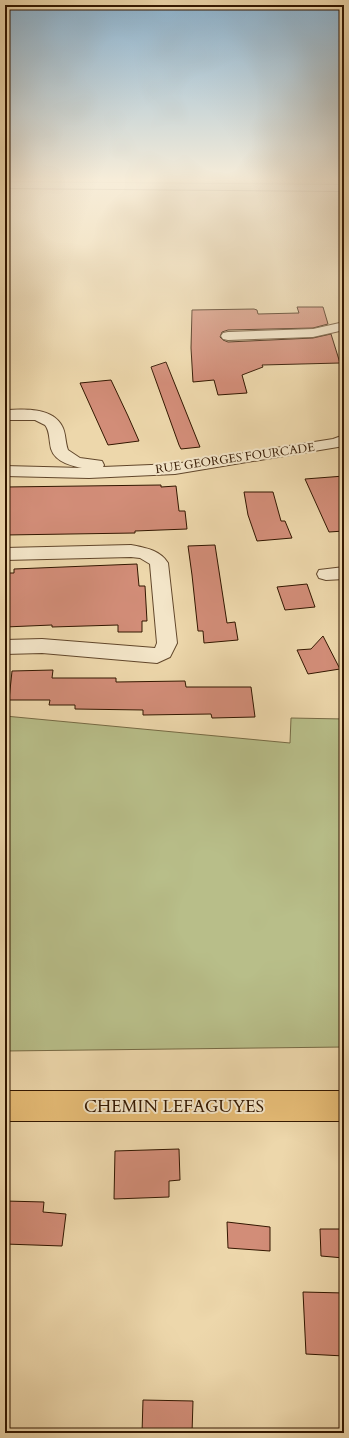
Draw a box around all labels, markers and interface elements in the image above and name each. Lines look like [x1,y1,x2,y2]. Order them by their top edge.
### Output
street label: RUE GEORGES FOURCADE [154,439,316,477]
street label: CHEMIN LEFAGUYES [84,1095,264,1118]

